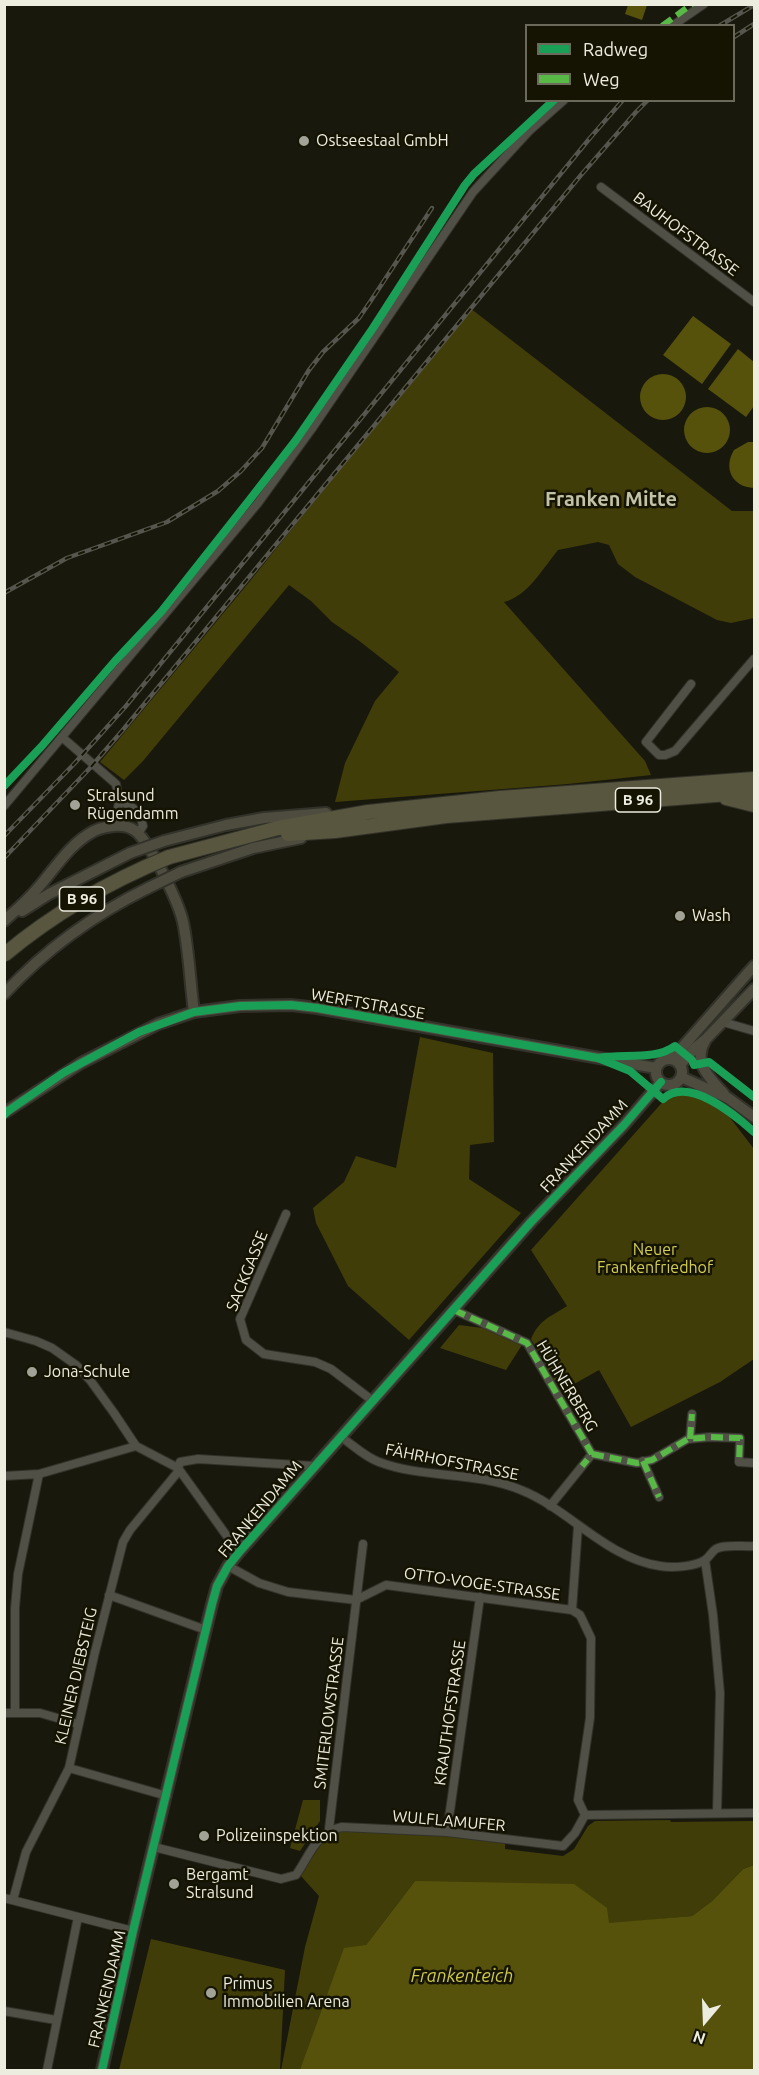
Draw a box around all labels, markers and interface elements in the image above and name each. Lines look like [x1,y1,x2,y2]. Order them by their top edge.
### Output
legend [525,24,735,102]
text: Radweg [583,39,648,59]
text: Weg [583,69,620,89]
place label: Ostseestaal GmbH [316,131,449,151]
marker: Ostseestaal GmbH [297,134,311,148]
street label: BAUHOFSTRASSE [629,188,743,280]
district label: Franken Mitte [545,487,677,511]
place label: Stralsund Rügendamm [87,786,178,824]
road number: B 96 [616,788,660,812]
marker: Stralsund Rügendamm [68,798,82,812]
road number: B 96 [60,887,104,911]
place label: Wash [692,906,731,926]
marker: Wash [673,909,687,923]
street label: WERFTSTRASSE [310,985,426,1023]
street label: FRANKENDAMM [536,1096,632,1196]
street label: SACKGASSE [222,1228,272,1314]
park label: Neuer Frankenfriedhof [597,1240,713,1278]
street label: HÜHNERBERG [532,1337,602,1435]
place label: Jona-Schule [44,1362,130,1382]
marker: Jona-Schule [25,1365,39,1379]
street label: FÄHRHOFSTRASSE [384,1440,520,1484]
street label: FRANKENDAMM [214,1457,306,1561]
street label: OTTO-VOGE-STRASSE [403,1564,561,1604]
street label: KLEINER DIEBSTEIG [51,1605,101,1747]
street label: SMITERLOWSTRASSE [310,1636,348,1790]
street label: KRAUTHOFSTRASSE [430,1639,470,1787]
street label: WULFLAMUFER [392,1806,506,1836]
place label: Polizeiinspektion [216,1826,338,1846]
marker: Polizeiinspektion [197,1829,211,1843]
place label: Bergamt Stralsund [186,1865,254,1903]
marker: Bergamt Stralsund [167,1877,181,1891]
street label: FRANKENDAMM [84,1928,130,2050]
water label: Frankenteich [411,1965,513,1987]
place label: Primus Immobilien Arena [223,1974,350,2012]
marker: Primus Immobilien Arena [204,1986,218,2000]
north arrow [675,1991,735,2051]
text: N [691,2028,708,2048]

